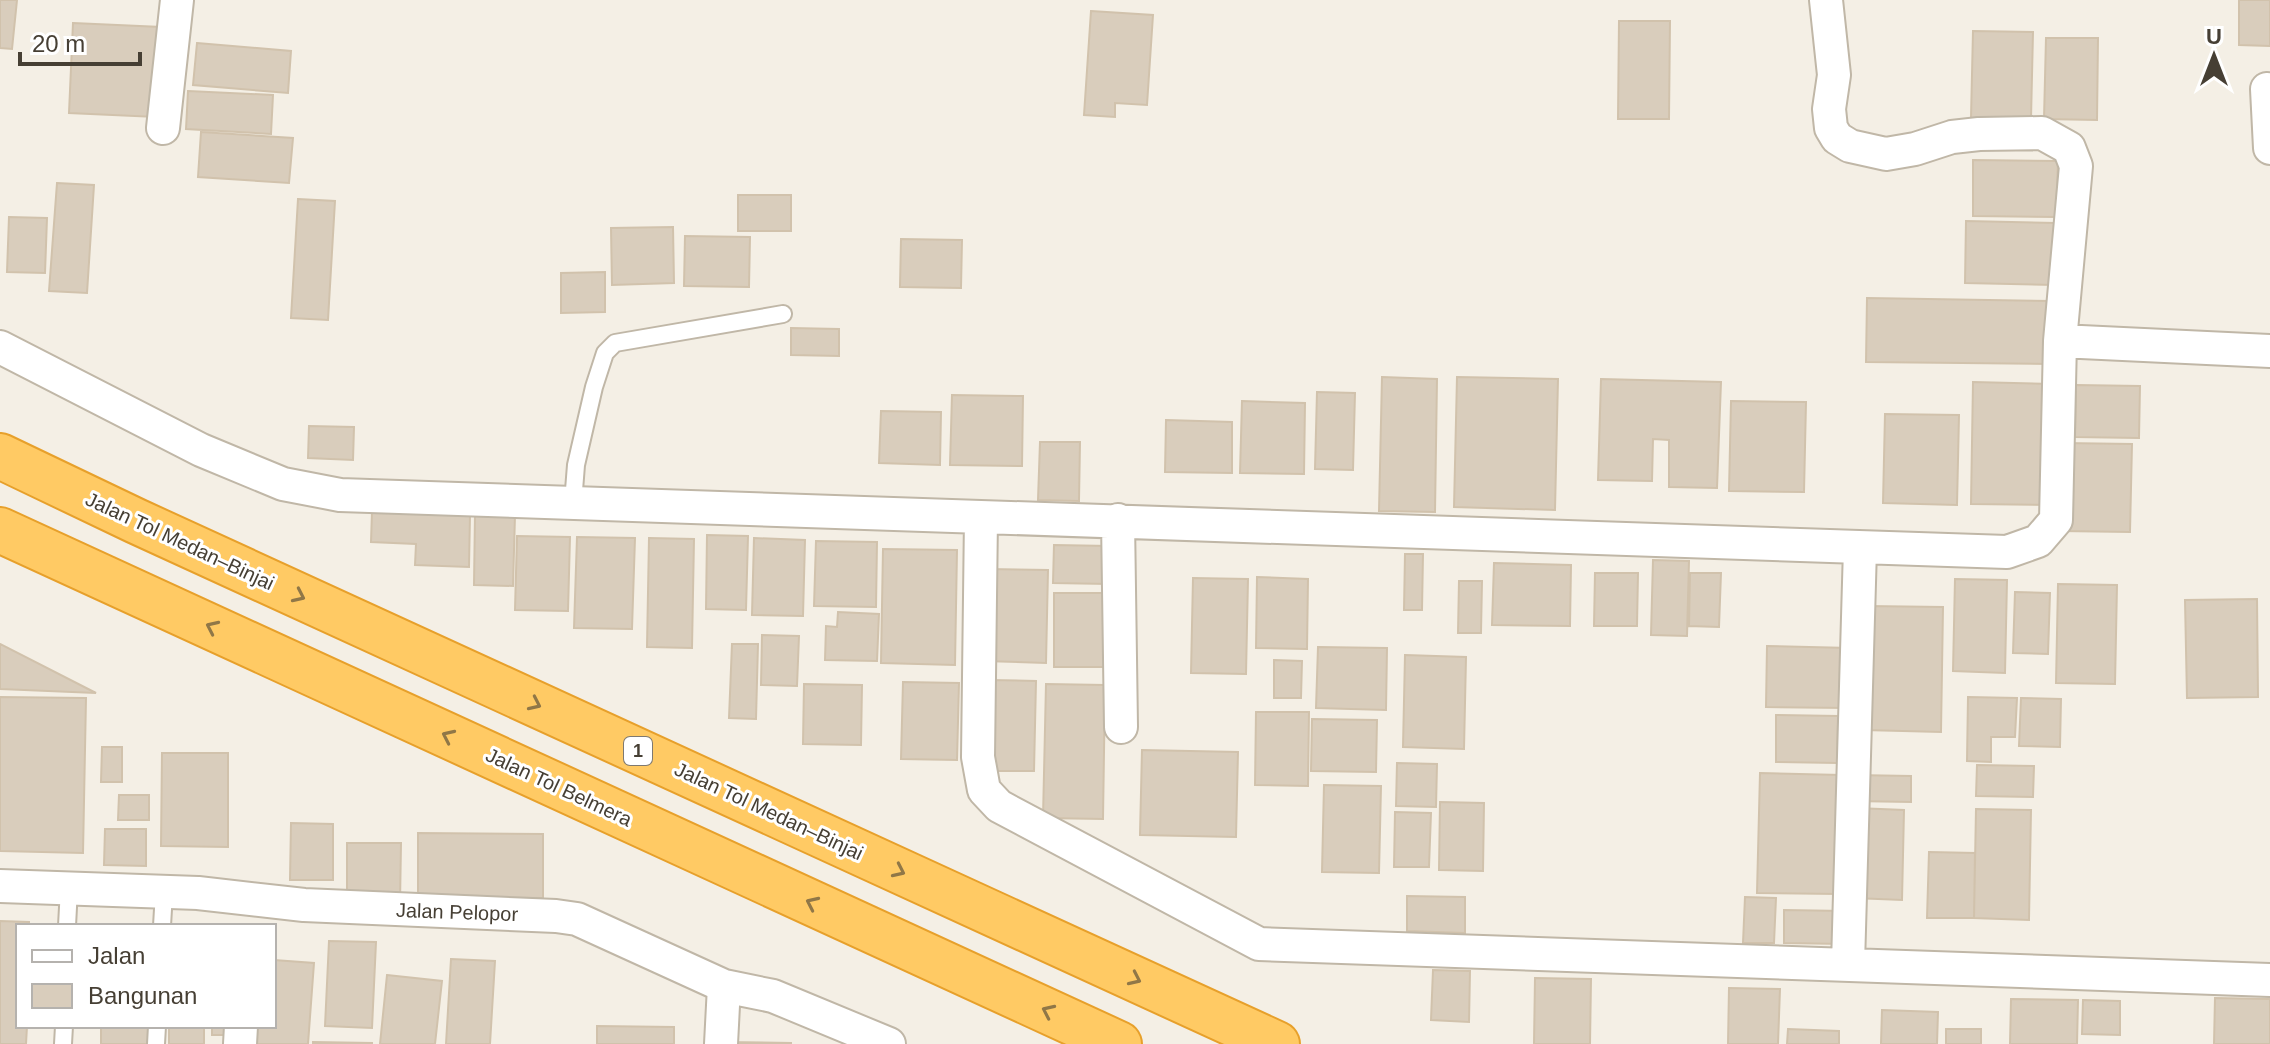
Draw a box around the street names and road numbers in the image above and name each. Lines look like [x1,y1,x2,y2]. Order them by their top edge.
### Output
street label: Jalan Tol Medan–Binjai [82,488,278,594]
road number: 1 [624,737,652,765]
street label: Jalan Tol Belmera [482,744,636,831]
street label: Jalan Tol Medan–Binjai [671,758,867,864]
street label: Jalan Pelopor [395,899,519,925]

